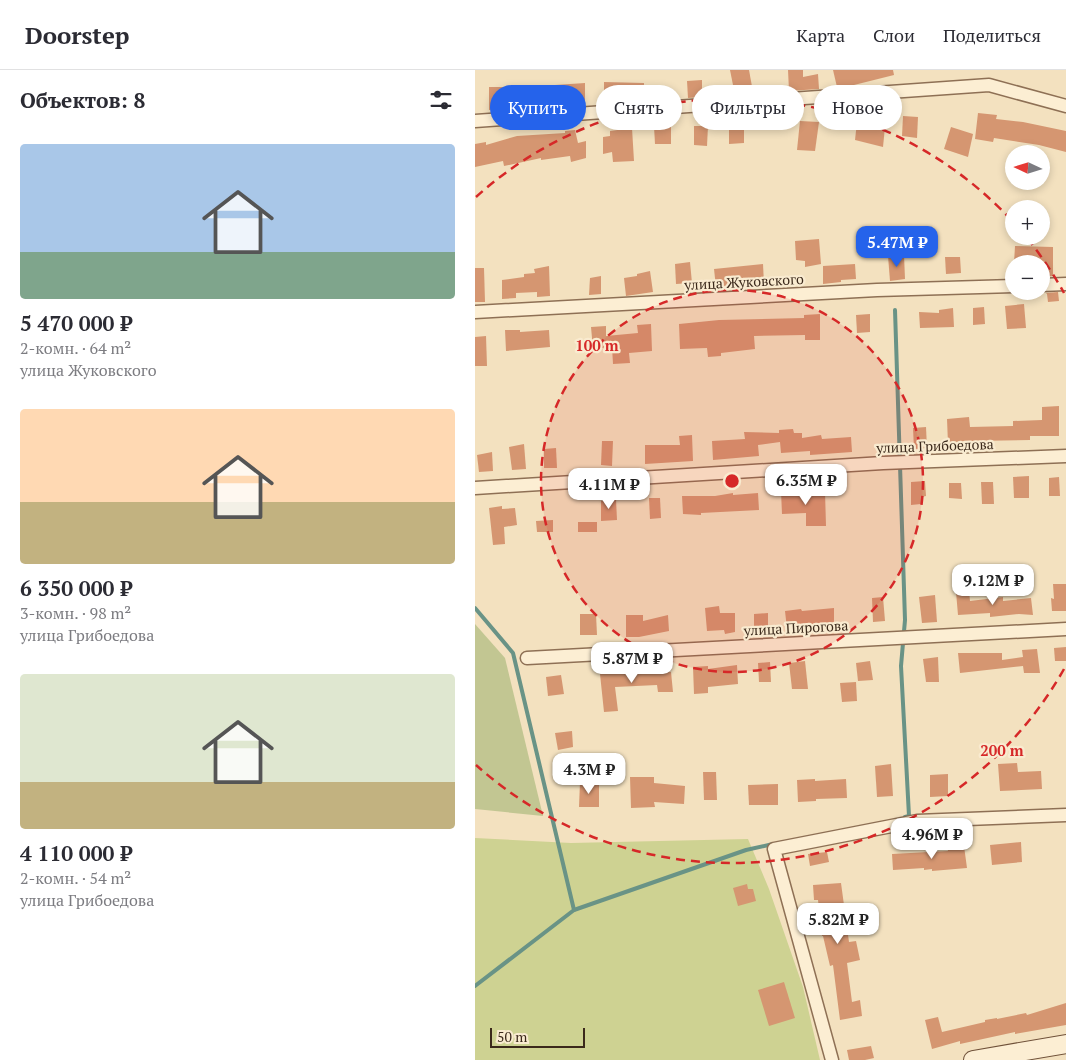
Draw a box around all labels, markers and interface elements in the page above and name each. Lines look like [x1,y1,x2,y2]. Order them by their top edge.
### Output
text: Doorstep [25,19,129,51]
text: Карта [796,23,845,47]
text: Слои [873,23,915,47]
text: Поделиться [943,23,1041,47]
chip: Купить [490,85,586,130]
chip: Снять [596,85,682,130]
chip: Фильтры [692,85,804,130]
chip: Новое [814,85,902,130]
text: Объектов: 8 [20,86,145,114]
icon: filters [427,86,455,114]
north arrow [1005,145,1050,190]
map controls [1005,145,1050,300]
icon: home [193,177,283,267]
button: + [1005,200,1050,245]
pin: 5.47M ₽ [851,226,943,268]
text: 5.47M ₽ [867,231,927,253]
button: − [1005,255,1050,300]
street label: улица Жуковского [683,269,804,294]
text: 5 470 000 ₽ [20,309,132,337]
text: 100 m [575,335,619,355]
text: 2-комн. · 64 m² [20,337,131,359]
text: улица Жуковского [20,359,157,381]
street label: улица Грибоедова [875,434,994,457]
icon: home [193,442,283,532]
pin: 6.35M ₽ [760,464,852,506]
pin: 4.11M ₽ [563,468,655,510]
text: 6.35M ₽ [776,469,836,491]
centre of rings [723,472,741,490]
text: 4.11M ₽ [579,473,639,495]
pin: 9.12M ₽ [947,564,1039,606]
text: 9.12M ₽ [963,569,1023,591]
text: 6 350 000 ₽ [20,574,132,602]
text: 3-комн. · 98 m² [20,602,131,624]
street label: улица Пирогова [742,615,849,640]
text: улица Грибоедова [20,624,154,646]
pin: 5.87M ₽ [586,642,678,684]
text: 5.87M ₽ [602,647,662,669]
icon: home [193,707,283,797]
text: 200 m [980,740,1024,760]
pin: 4.3M ₽ [548,752,630,795]
text: 4.3M ₽ [563,758,615,780]
pin: 4.96M ₽ [886,818,978,860]
text: 4.96M ₽ [902,823,962,845]
text: 4 110 000 ₽ [20,839,132,867]
text: 2-комн. · 54 m² [20,867,131,889]
text: улица Грибоедова [20,889,154,911]
pin: 5.82M ₽ [792,902,884,945]
text: 5.82M ₽ [808,908,868,930]
scale bar [490,1025,585,1048]
text: 50 m [497,1027,527,1046]

